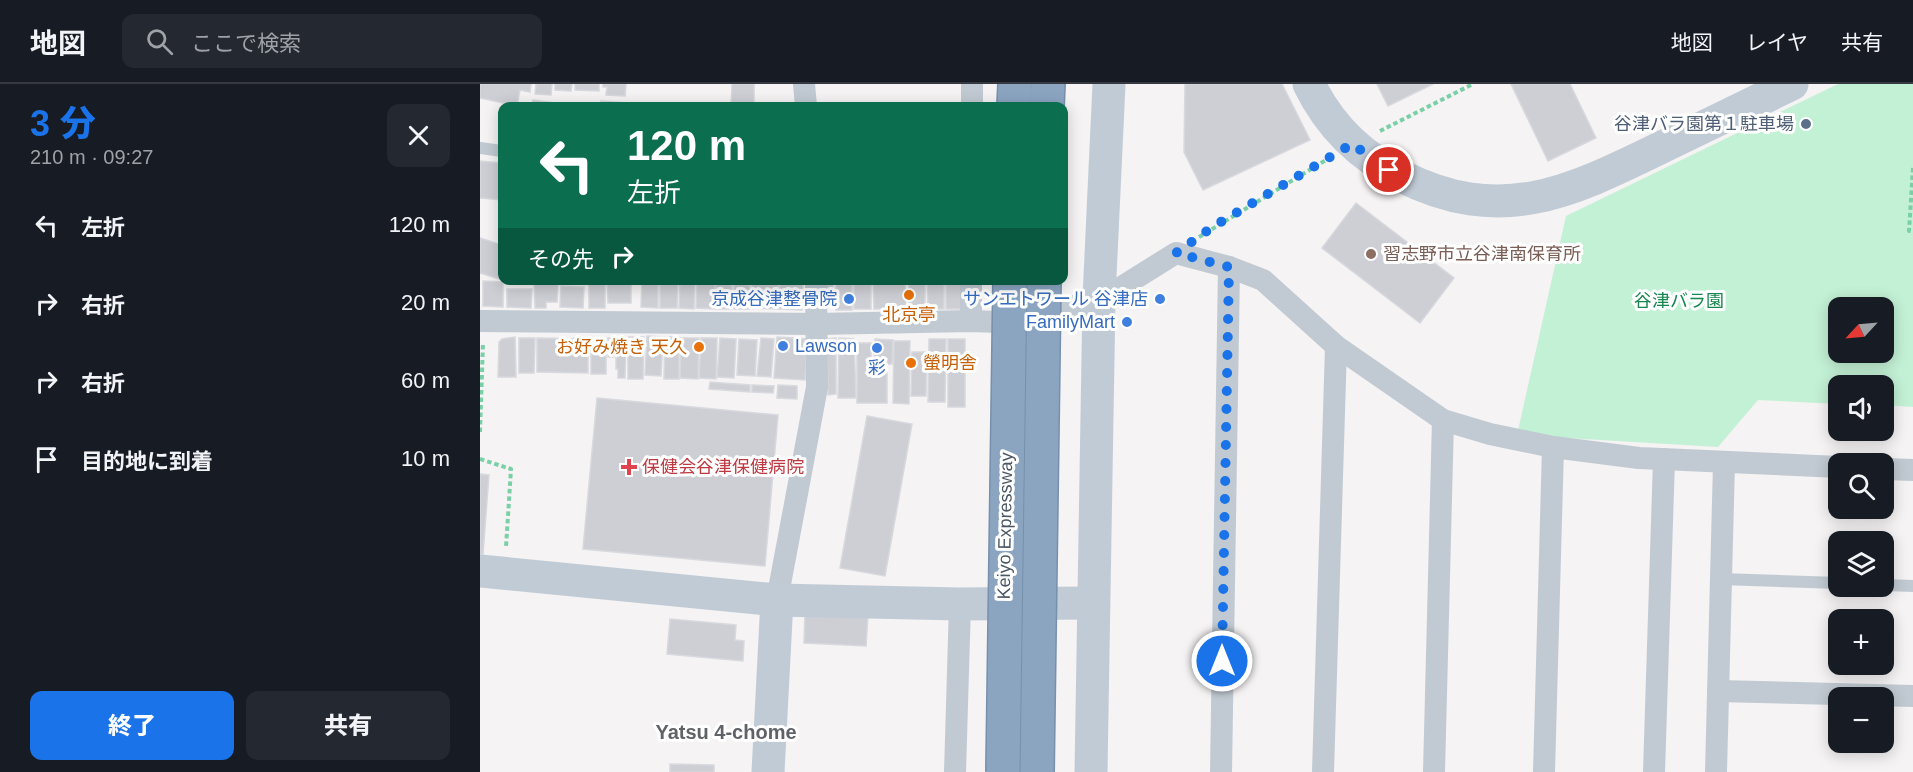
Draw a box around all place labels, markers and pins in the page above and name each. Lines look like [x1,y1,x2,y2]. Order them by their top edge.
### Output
place label: 谷津バラ園第１駐車場 [1614,114,1794,134]
marker: 谷津バラ園第１駐車場 [1799,117,1813,131]
pin [1363,144,1414,195]
place label: 習志野市立谷津南保育所 [1383,244,1581,264]
marker: 習志野市立谷津南保育所 [1364,247,1378,261]
marker: 北京亭 [902,288,916,302]
place label: 京成谷津整骨院 [711,289,837,309]
place label: サンエトワール 谷津店 [963,289,1148,309]
marker: 京成谷津整骨院 [842,292,856,306]
marker: サンエトワール 谷津店 [1153,292,1167,306]
place label: 北京亭 [882,305,936,325]
place label: FamilyMart [1026,312,1115,332]
marker: FamilyMart [1120,315,1134,329]
place label: Lawson [795,336,857,356]
place label: お好み焼き 天久 [556,337,687,357]
marker: Lawson [776,339,790,353]
marker: お好み焼き 天久 [692,340,706,354]
marker: 彩 [870,341,884,355]
place label: 螢明舎 [923,353,977,373]
marker: 螢明舎 [904,356,918,370]
place label: 彩 [868,358,886,378]
place label: 保健会谷津保健病院 [642,457,804,477]
marker: 保健会谷津保健病院 [620,458,638,476]

